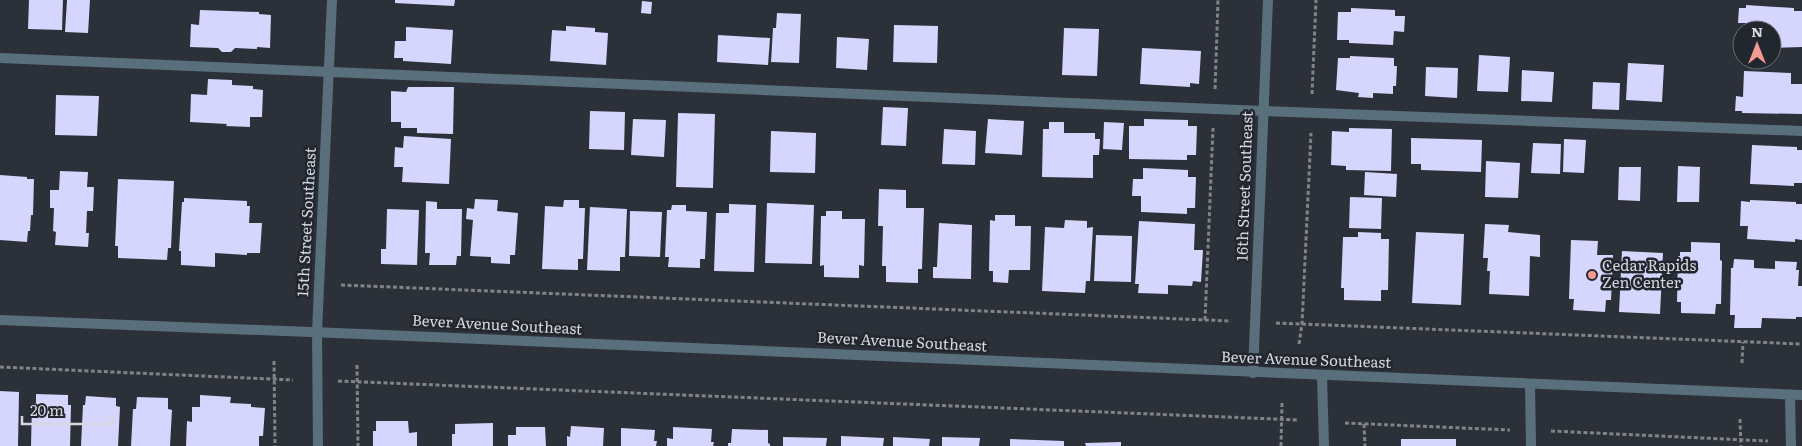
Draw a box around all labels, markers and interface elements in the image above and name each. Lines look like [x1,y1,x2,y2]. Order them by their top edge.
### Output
north arrow [1732,20,1782,70]
text: N [1751,21,1763,41]
street label: 16th Street Southeast [1229,111,1258,261]
street label: 15th Street Southeast [290,147,321,297]
place label: Cedar Rapids Zen Center [1602,253,1696,293]
marker: Cedar Rapids Zen Center [1586,269,1598,281]
street label: Bever Avenue Southeast [411,308,583,339]
street label: Bever Avenue Southeast [816,325,988,356]
street label: Bever Avenue Southeast [1220,344,1392,373]
scale bar [22,394,112,426]
text: 20 m [30,398,64,421]

